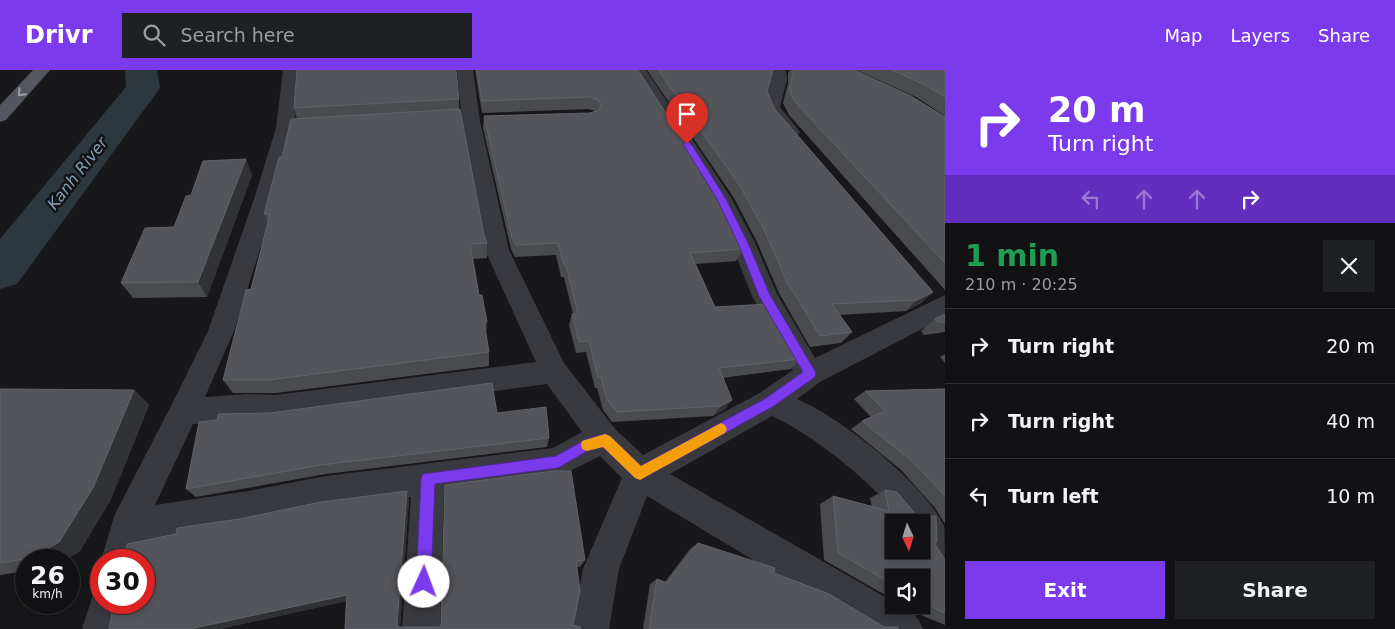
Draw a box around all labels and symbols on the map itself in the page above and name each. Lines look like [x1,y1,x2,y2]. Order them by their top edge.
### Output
one-way arrow [18,88,27,97]
pin [666,93,708,144]
water label: Kanh River [43,132,112,213]
north arrow [885,514,930,559]
speed limit sign: 30 [90,549,155,614]
position arrow [397,555,449,607]

